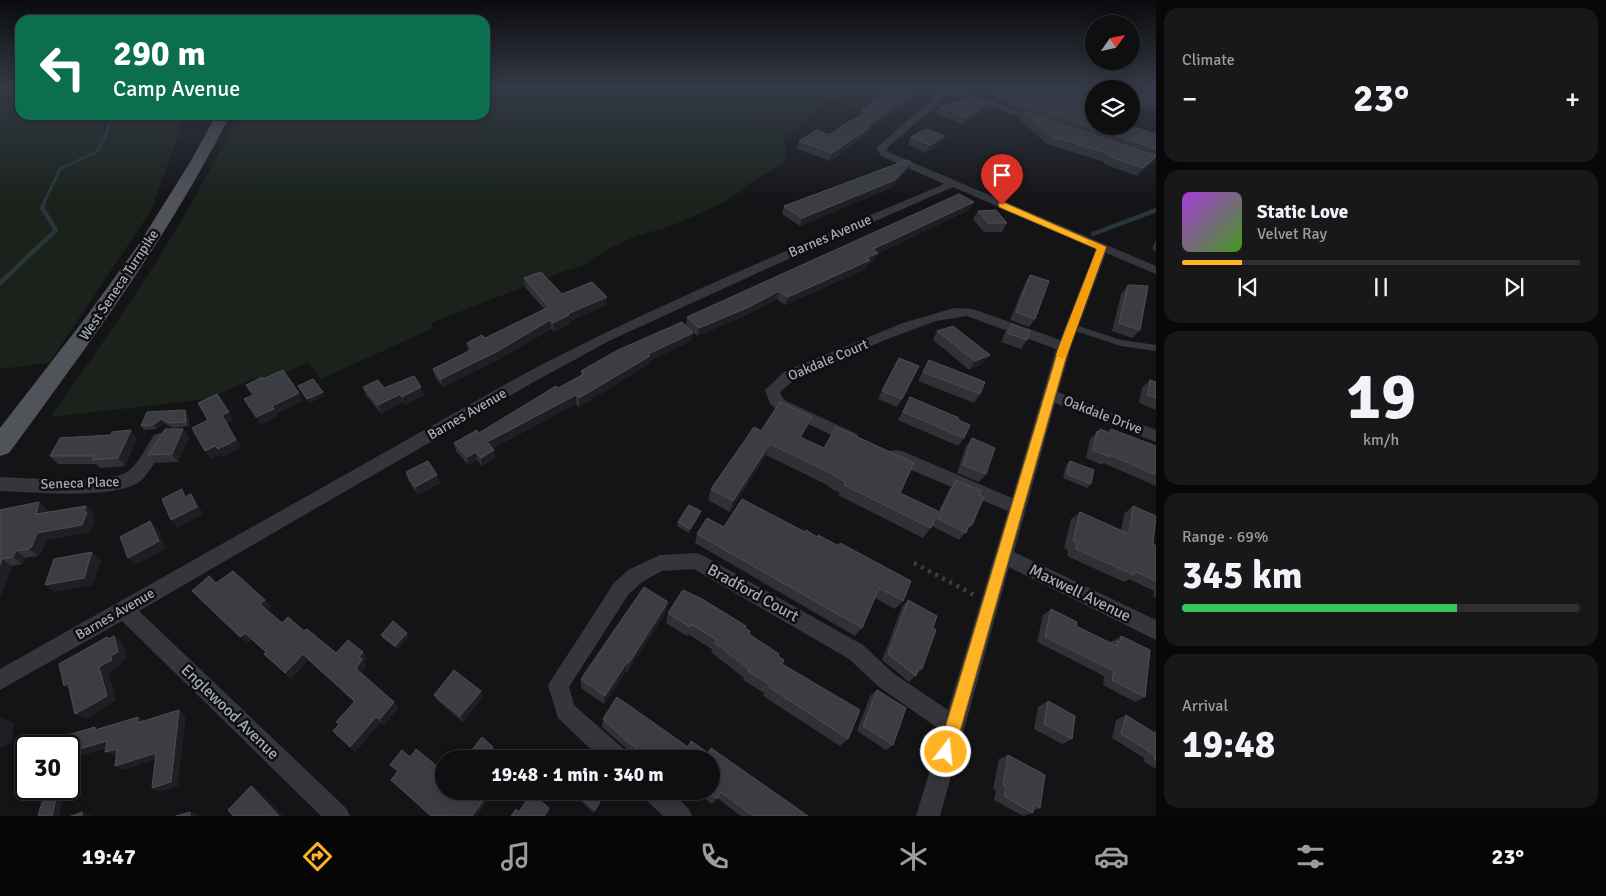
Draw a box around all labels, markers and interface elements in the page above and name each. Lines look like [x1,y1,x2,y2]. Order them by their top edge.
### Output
north arrow [1085,15,1140,70]
map controls [1085,15,1140,135]
text: 290 m [113,32,206,75]
icon: left [30,35,95,100]
text: Climate [1182,50,1235,70]
text: Camp Avenue [113,75,240,102]
text: 23° [1353,75,1409,122]
button: layers [1085,80,1140,135]
text: − [1182,82,1197,116]
text: + [1565,82,1580,116]
pin [981,154,1023,205]
icon: arrive [988,161,1016,189]
text: Static Love [1257,200,1348,224]
street label: Barnes Avenue [786,211,874,261]
text: Velvet Ray [1257,224,1327,244]
street label: West Seneca Turnpike [76,226,162,344]
icon: previous [1234,273,1262,301]
icon: pause [1367,273,1395,301]
icon: next [1500,273,1528,301]
street label: Oakdale Court [785,335,871,384]
text: 19 [1346,357,1416,437]
street label: Barnes Avenue [424,385,510,443]
street label: Oakdale Drive [1061,392,1145,438]
text: km/h [1363,430,1399,450]
street label: Seneca Place [40,473,120,493]
text: Range · 69% [1182,527,1268,547]
text: 345 km [1182,552,1303,599]
street label: Bradford Court [704,560,803,627]
street label: Maxwell Avenue [1026,560,1134,626]
street label: Barnes Avenue [72,585,158,643]
street label: Englewood Avenue [177,660,283,764]
text: Arrival [1182,696,1228,716]
text: 19:48 [1182,721,1275,768]
position arrow [919,725,971,777]
speed limit sign: 30 [15,735,80,800]
text: 19:48 · 1 min · 340 m [491,763,664,787]
icon: directions [300,839,335,874]
icon: music [498,839,533,874]
icon: phone [697,839,732,874]
icon: climate [896,839,931,874]
icon: car [1094,839,1129,874]
icon: filters [1293,839,1328,874]
text: 19:47 [82,843,136,870]
text: 23° [1492,843,1524,870]

